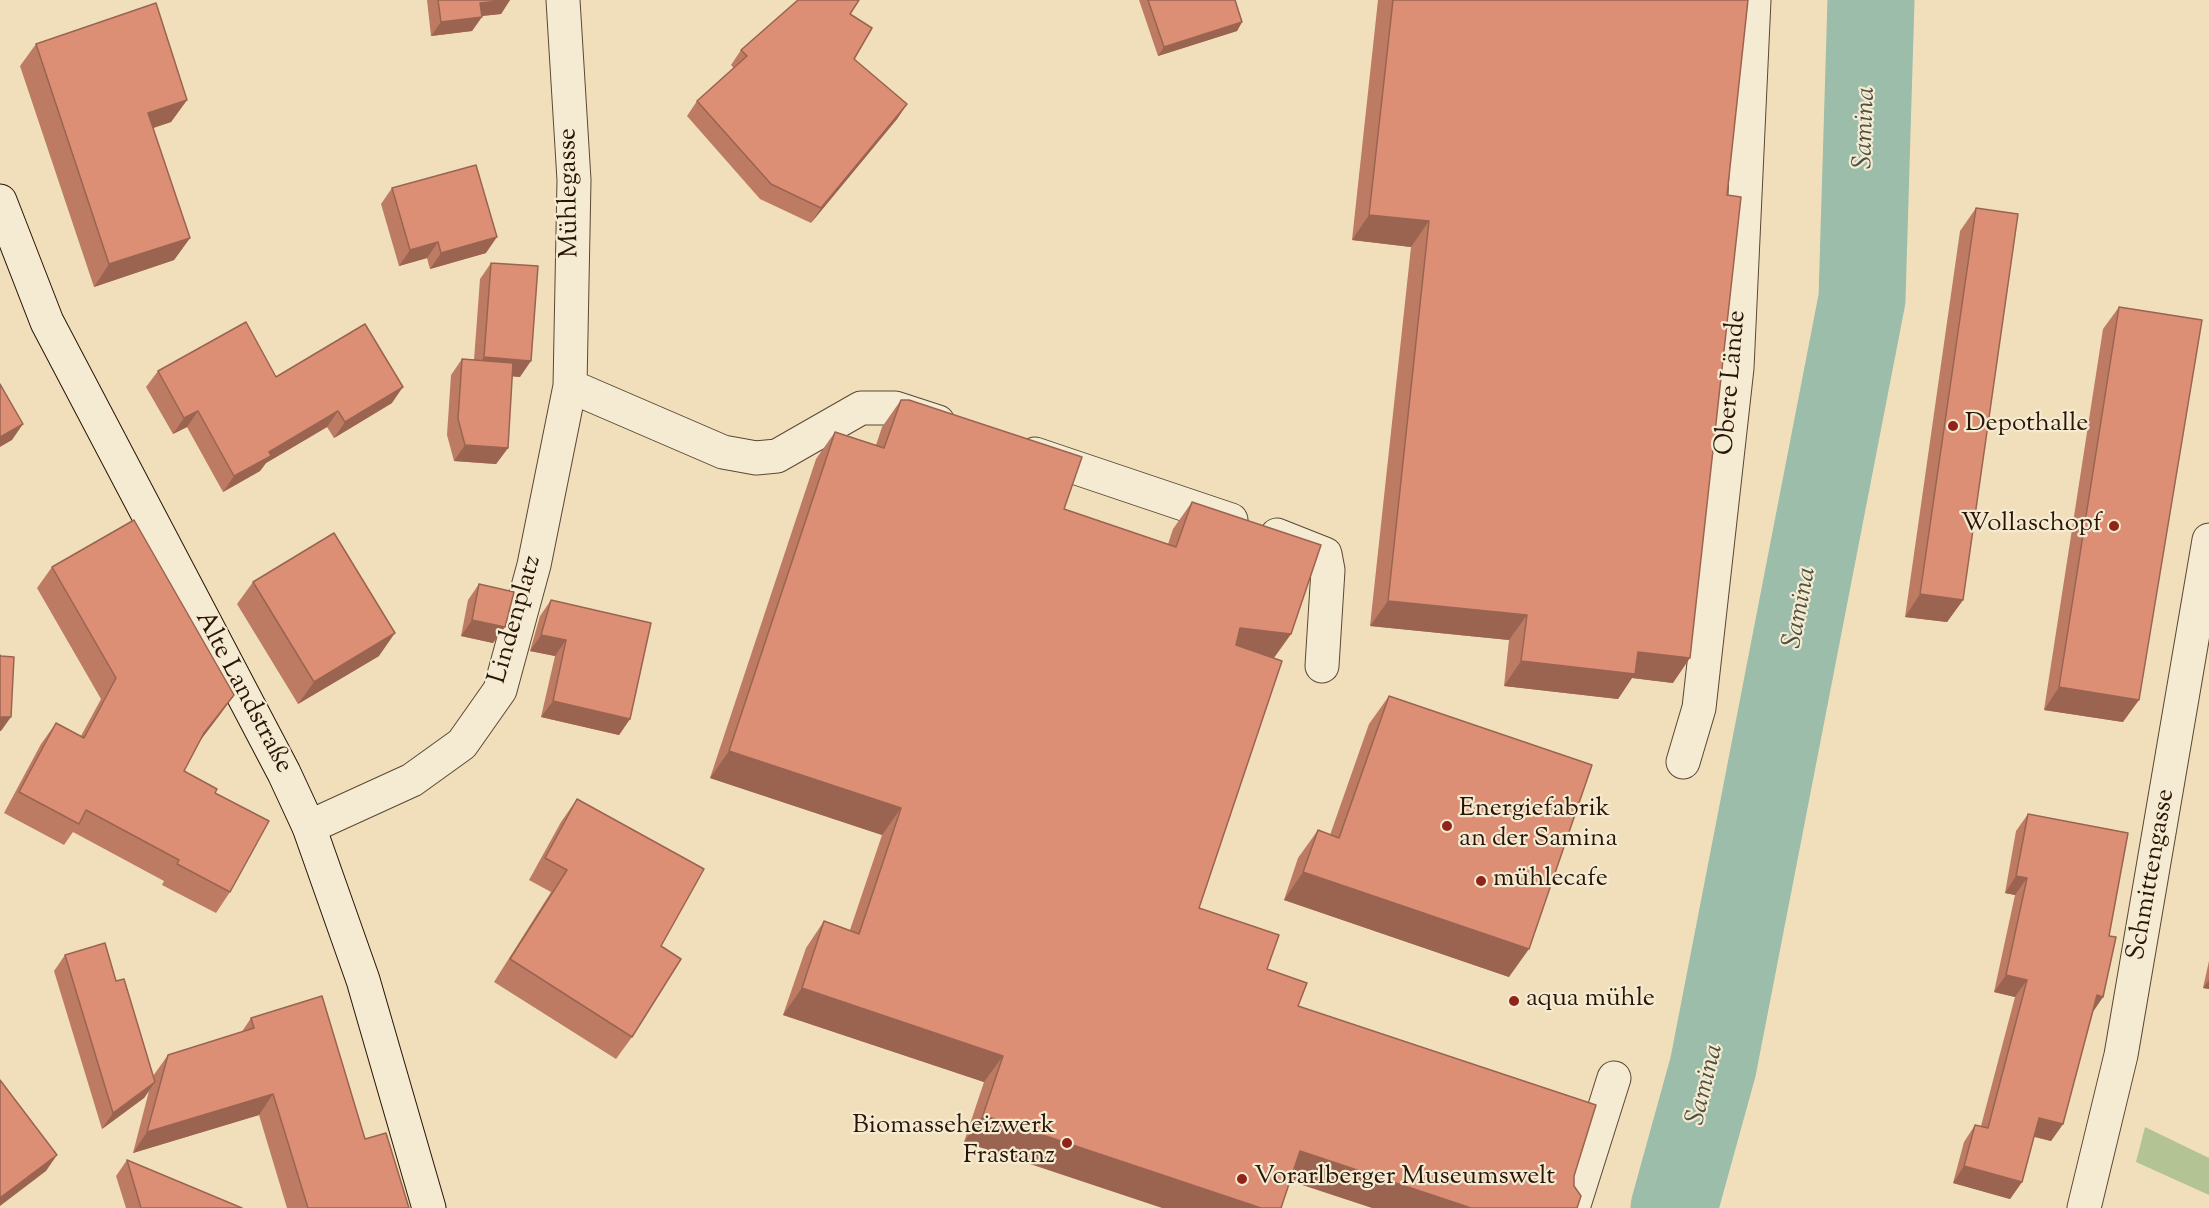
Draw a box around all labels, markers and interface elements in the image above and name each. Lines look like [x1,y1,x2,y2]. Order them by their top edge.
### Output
water label: Samina [1849,86,1885,170]
street label: Mühlegasse [554,128,588,258]
street label: Obere Lände [1711,309,1755,457]
place label: Depothalle [1965,410,2088,442]
marker: Depothalle [1946,419,1960,433]
place label: Wollaschopf [1961,510,2102,542]
marker: Wollaschopf [2107,519,2121,533]
street label: Lindenplatz [484,552,550,688]
water label: Samina [1778,565,1826,651]
street label: Alte Landstraße [186,607,298,779]
street label: Schmittengasse [2123,787,2183,963]
place label: Energiefabrik an der Samina [1459,795,1617,856]
marker: Energiefabrik an der Samina [1440,819,1454,833]
place label: mühlecafe [1493,865,1608,897]
marker: mühlecafe [1474,874,1488,888]
place label: aqua mühle [1526,985,1655,1017]
marker: aqua mühle [1507,994,1521,1008]
water label: Samina [1681,1041,1733,1129]
place label: Biomasseheizwerk Frastanz [852,1112,1055,1174]
marker: Biomasseheizwerk Frastanz [1060,1136,1074,1150]
place label: Vorarlberger Museumswelt [1254,1163,1555,1195]
marker: Vorarlberger Museumswelt [1235,1172,1249,1186]

